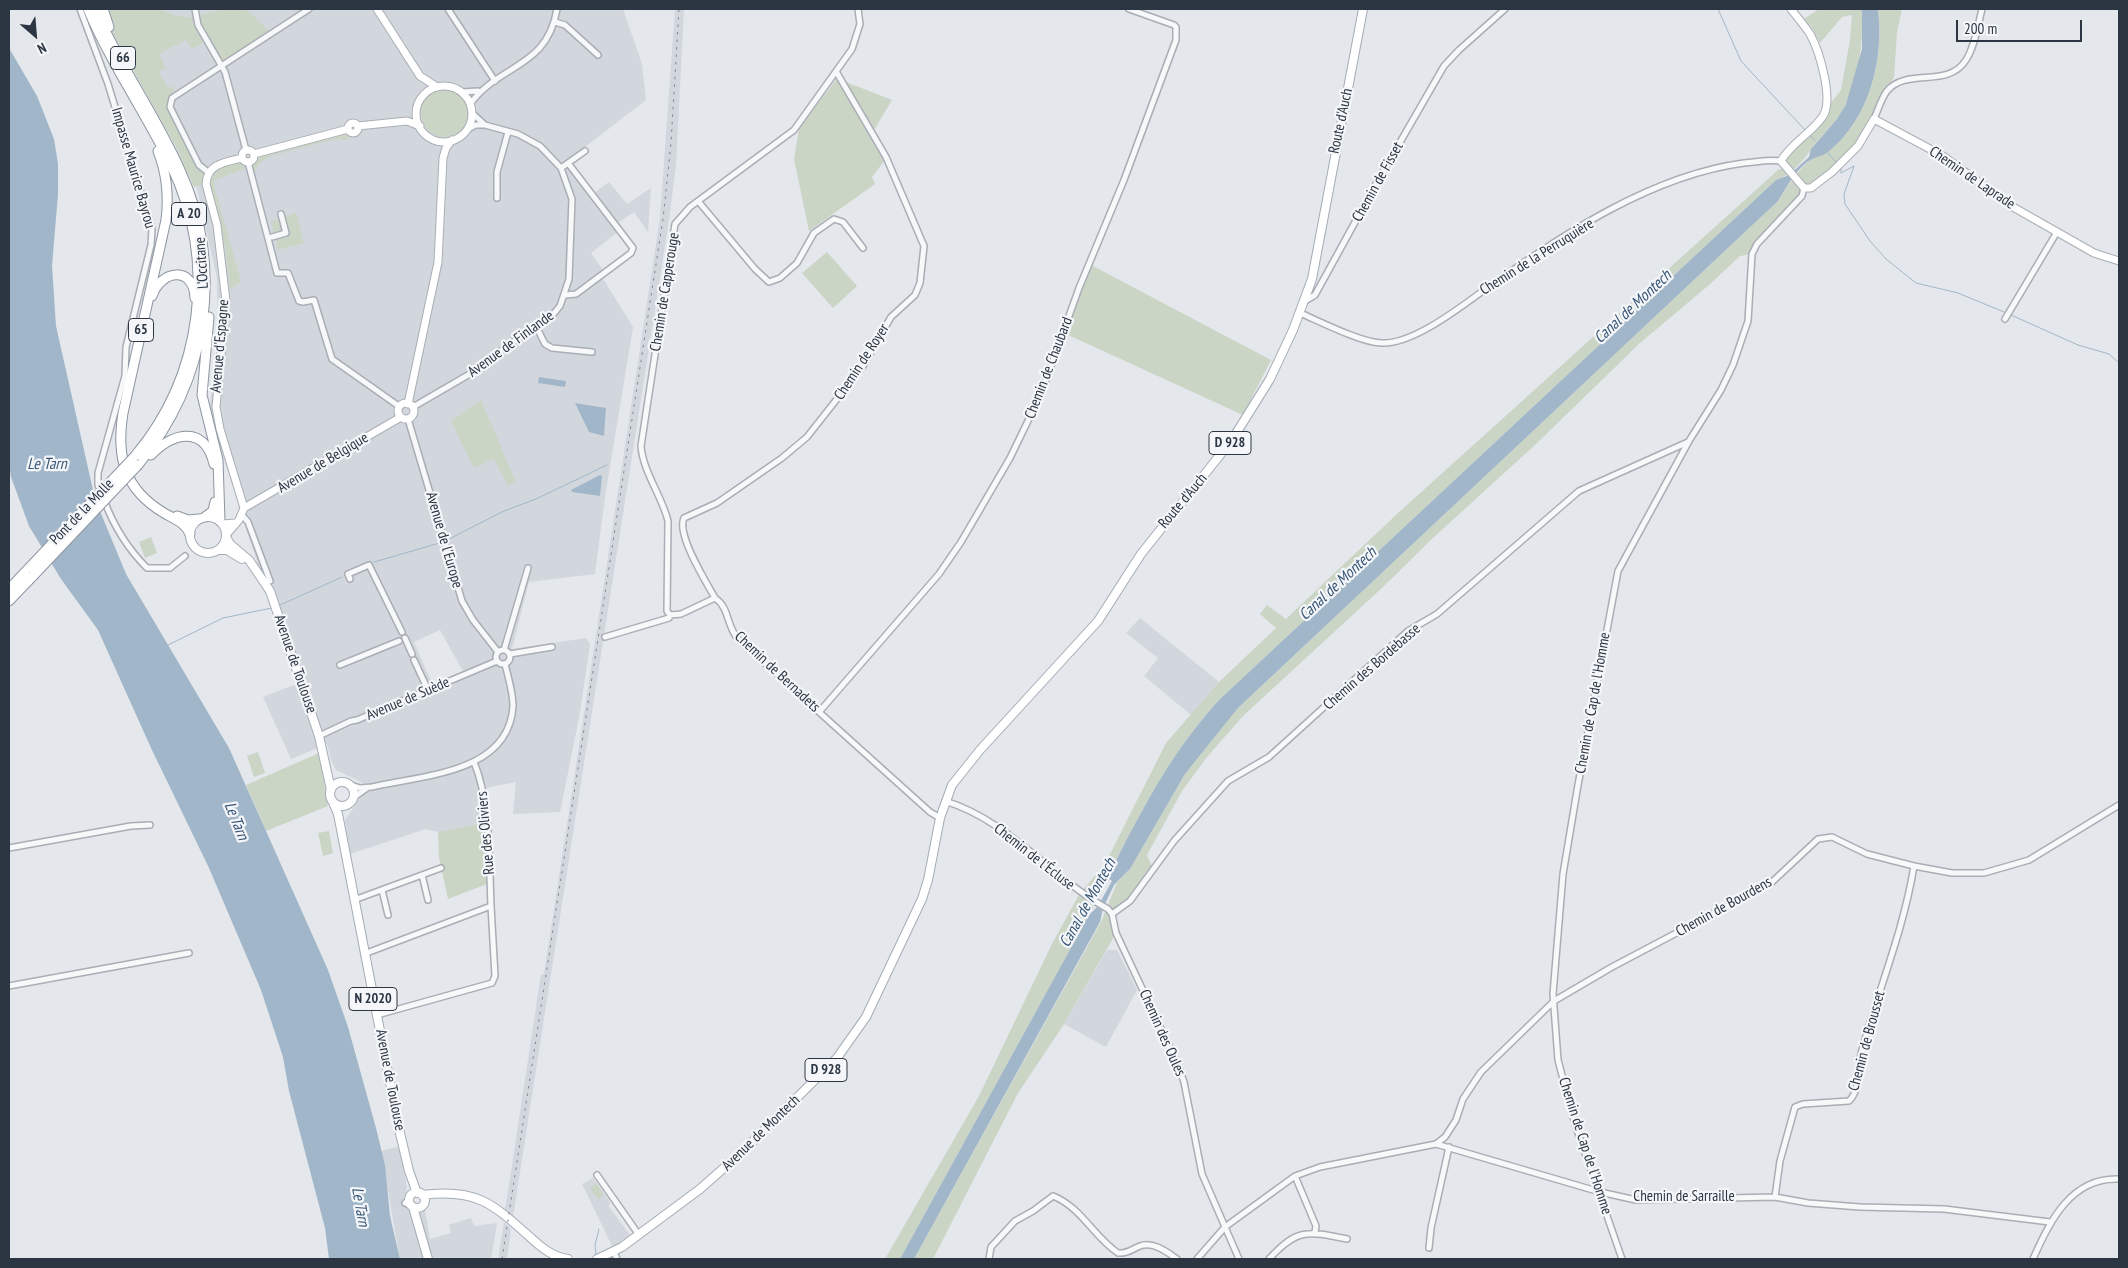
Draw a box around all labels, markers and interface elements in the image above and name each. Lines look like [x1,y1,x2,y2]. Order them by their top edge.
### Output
north arrow [10,10,60,60]
scale bar [1958,10,2084,42]
text: 200 m [1964,19,1997,38]
text: N [34,39,49,58]
road number: 66 [110,46,136,70]
street label: Route d'Auch [1325,87,1357,155]
street label: Impasse Maurice Bayrou [107,105,159,231]
street label: Chemin de Fisset [1349,139,1407,225]
street label: Chemin de Laprade [1926,143,2018,213]
road number: A 20 [172,202,206,225]
street label: Chemin de la Perruquière [1477,215,1597,299]
street label: Chemin de Capperouge [647,231,683,353]
street label: L'Occitane [191,237,213,289]
water label: Canal de Montech [1590,266,1676,348]
street label: Avenue d'Espagne [207,299,233,393]
street label: Avenue de Finlande [465,307,557,381]
street label: Chemin de Chaubard [1021,315,1077,421]
road number: 65 [128,318,154,342]
street label: Chemin de Royer [831,321,893,403]
street label: Avenue de Belgique [274,429,372,497]
road number: D 928 [1209,432,1251,454]
water label: Le Tarn [27,454,67,474]
street label: Route d'Auch [1155,470,1211,532]
street label: Pont de la Molle [46,475,118,549]
street label: Avenue de l'Europe [422,490,466,590]
water label: Canal de Montech [1295,543,1381,625]
street label: Avenue de Toulouse [270,612,320,716]
street label: Chemin des Bordebasse [1320,620,1424,714]
street label: Chemin de Bernadets [731,628,823,716]
street label: Chemin de Cap de l'Homme [1572,631,1614,775]
street label: Avenue de Suède [364,673,452,725]
street label: Rue des Oliviers [473,791,499,875]
water label: Le Tarn [220,799,252,843]
street label: Chemin de l'Écluse [990,820,1078,894]
water label: Canal de Montech [1056,855,1120,951]
street label: Chemin de Bourdens [1673,873,1775,941]
street label: Chemin des Oules [1135,987,1189,1079]
road number: N 2020 [349,988,397,1011]
street label: Chemin de Brousset [1845,989,1889,1093]
street label: Avenue de Toulouse [371,1028,409,1132]
road number: D 928 [805,1058,847,1082]
street label: Chemin de Cap de l'Homme [1554,1075,1616,1217]
street label: Avenue de Montech [718,1091,804,1175]
water label: Le Tarn [347,1186,373,1228]
street label: Chemin de Sarraille [1633,1188,1735,1206]

